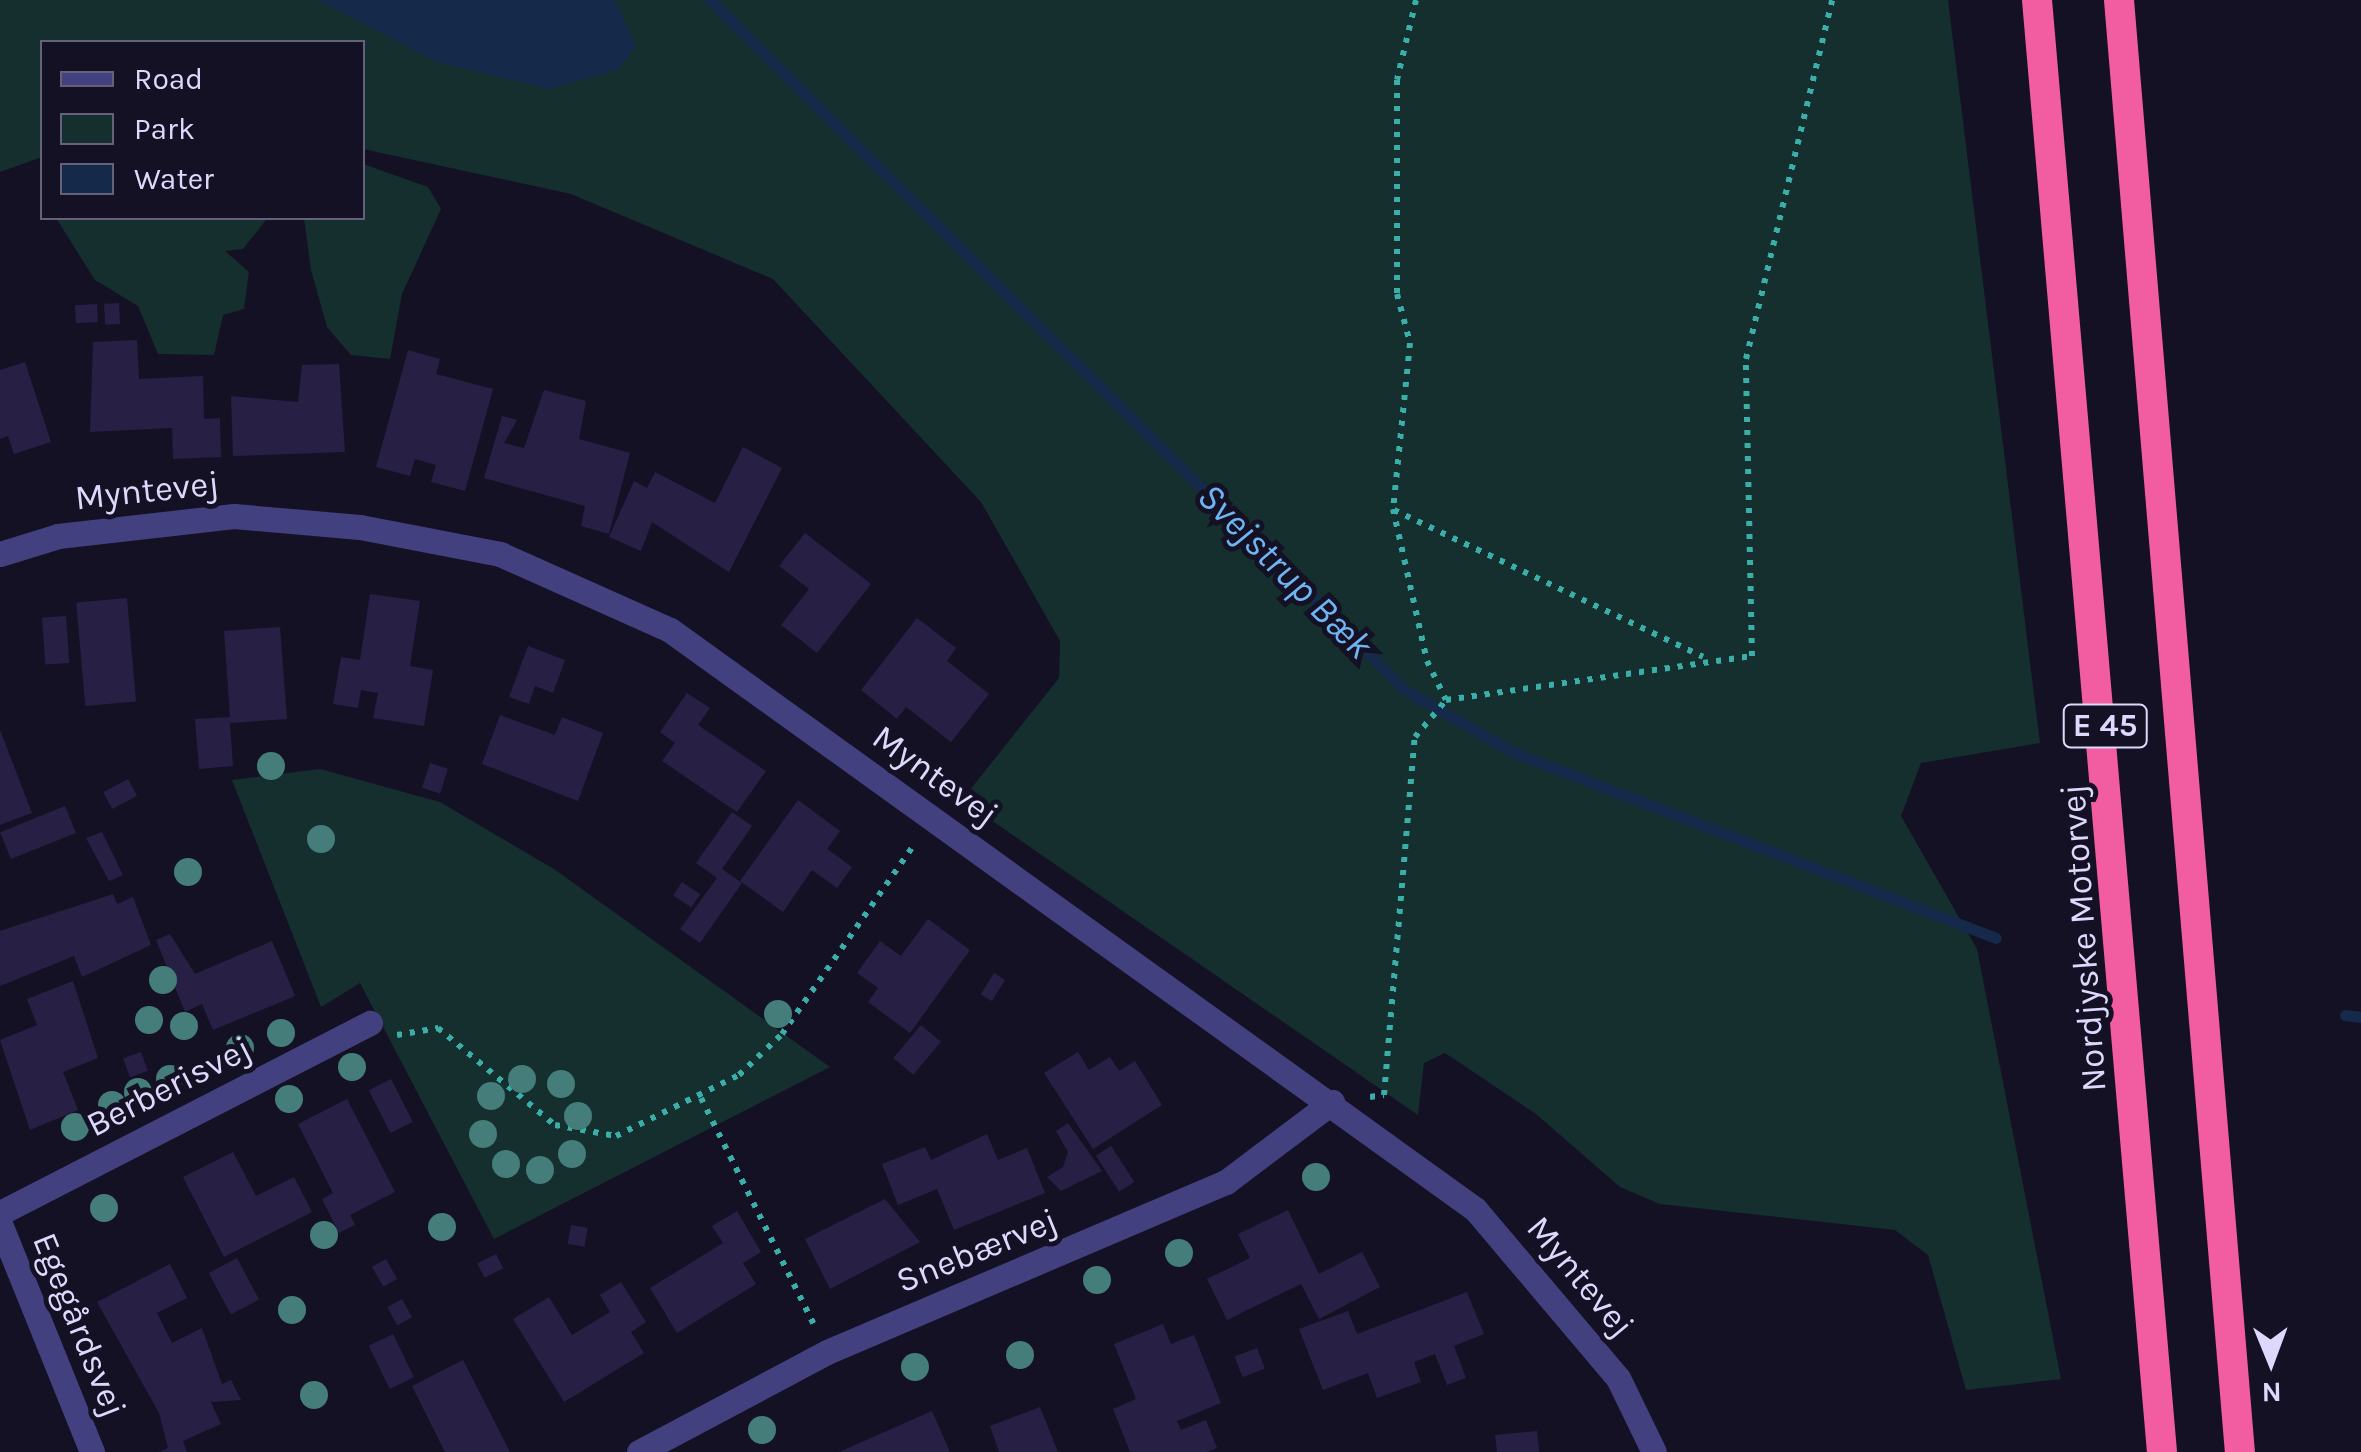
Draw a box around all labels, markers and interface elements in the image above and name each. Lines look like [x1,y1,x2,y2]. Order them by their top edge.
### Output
legend [40,40,365,220]
text: Road [134,61,203,97]
text: Park [134,111,195,147]
text: Water [134,161,214,197]
street label: Myntevej [73,463,221,519]
water label: Svejstrup Bæk [1188,474,1382,668]
road number: E 45 [2062,699,2148,753]
street label: Myntevej [864,716,1006,836]
street label: Nordjyske Motorvej [2052,783,2116,1093]
street label: Berberisvej [80,1028,258,1146]
street label: Snebærvej [890,1200,1064,1302]
street label: Myntevej [1517,1208,1643,1346]
street label: Egegårdsvej [23,1227,135,1423]
north arrow [2221,1312,2321,1412]
text: N [2261,1376,2282,1409]

